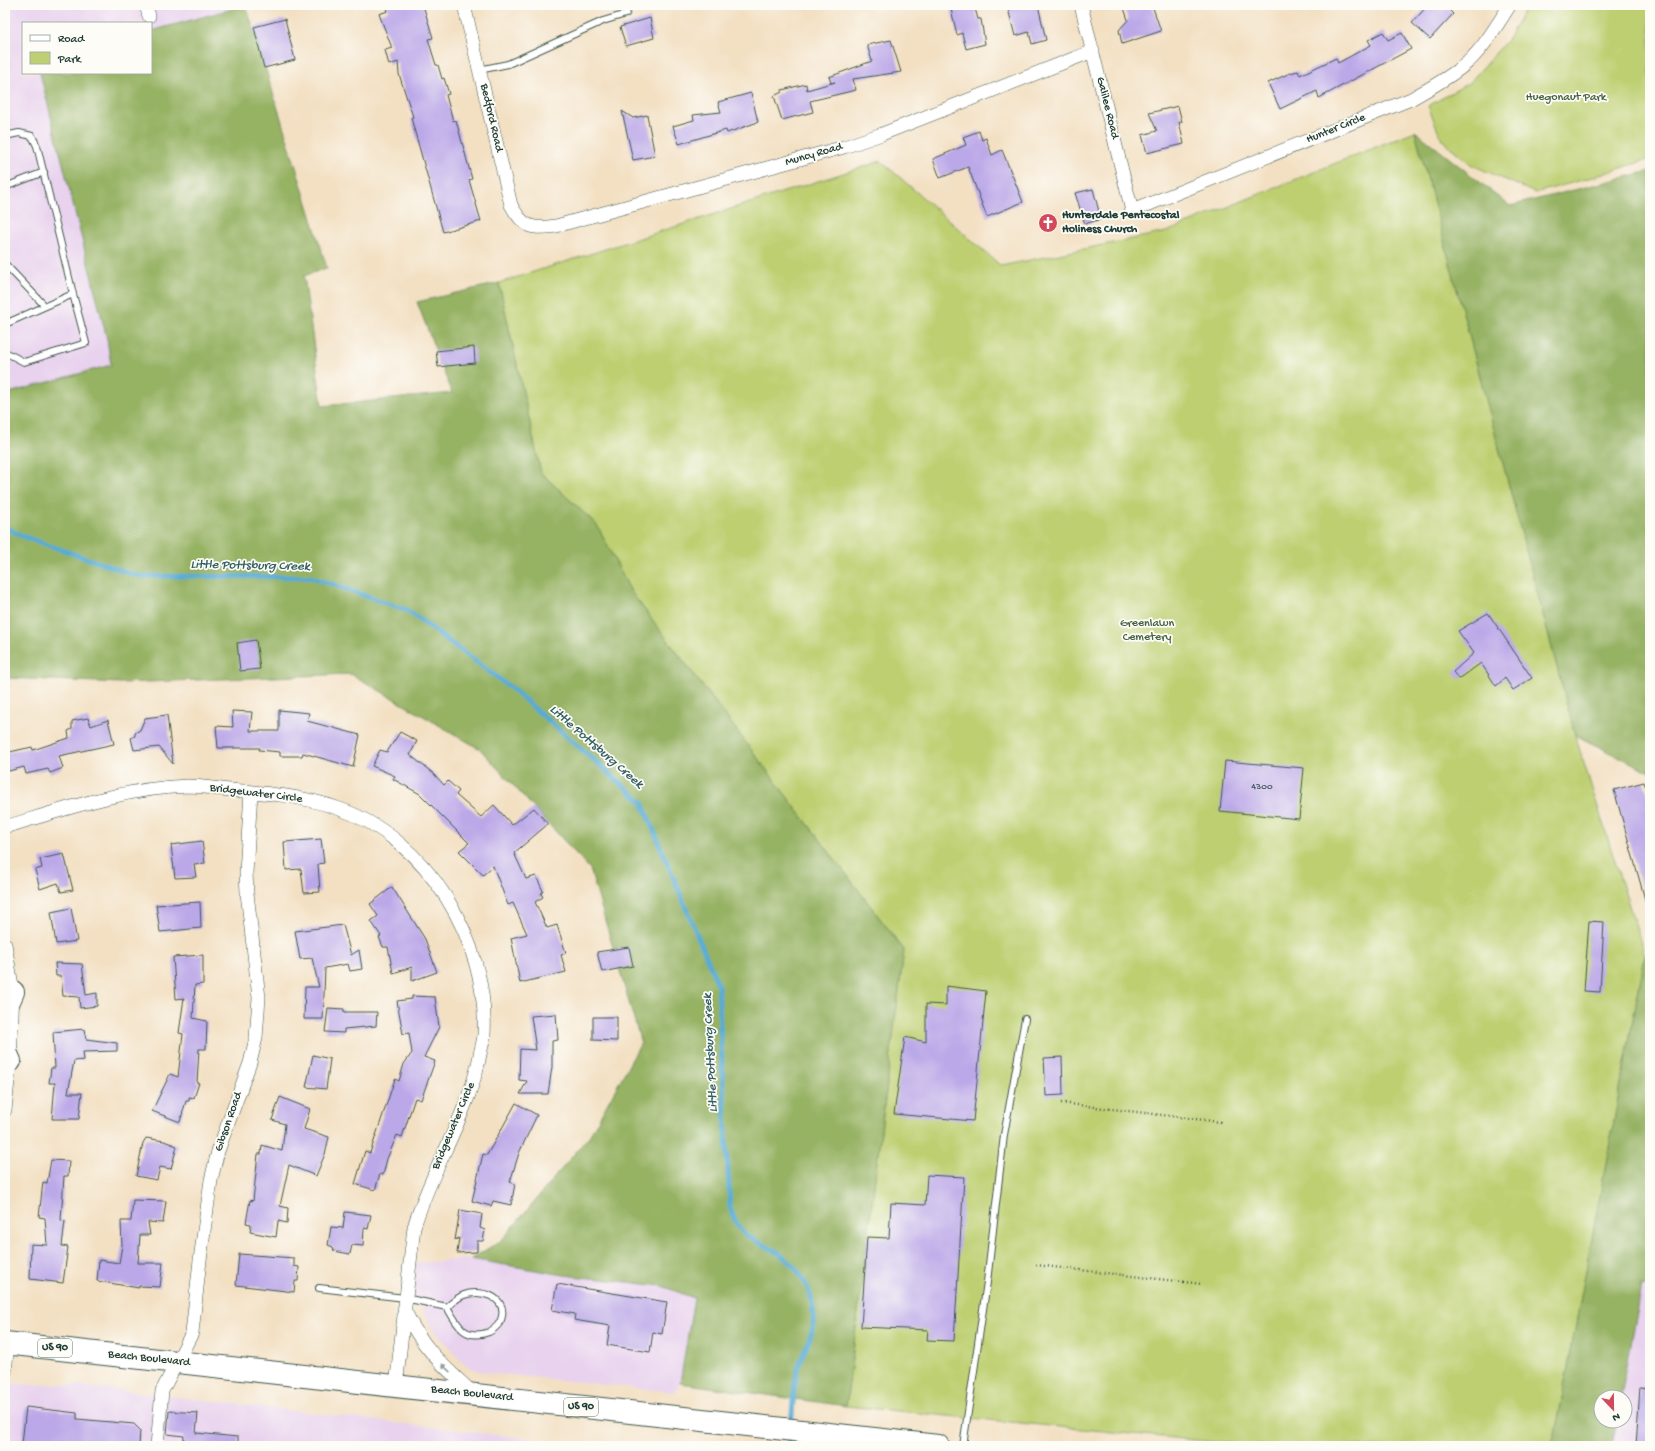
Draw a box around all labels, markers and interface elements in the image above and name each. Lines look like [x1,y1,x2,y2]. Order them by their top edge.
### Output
legend [22,22,152,74]
text: Road [58,33,85,47]
text: Park [57,53,83,67]
street label: Galilee Road [1093,75,1122,141]
street label: Bedford Road [476,82,506,154]
park label: Huegonaut Park [1526,91,1608,105]
street label: Hunter Circle [1304,110,1368,147]
street label: Muncy Road [784,140,845,170]
place label: Hunterdale Pentecostal Holiness Church [1062,209,1180,237]
church icon: Hunterdale Pentecostal Holiness Church [1037,212,1059,234]
water label: Little Pottsburg Creek [190,557,311,575]
park label: Greenlawn Cemetery [1120,617,1174,645]
water label: Little Pottsburg Creek [546,702,647,793]
street label: Bridgewater Circle [208,781,304,807]
house number: 4300 [1251,781,1273,793]
water label: Little Pottsburg Creek [700,992,722,1113]
street label: Bridgewater Circle [429,1080,479,1173]
street label: Gibson Road [212,1090,246,1154]
road number: US 90 [38,1339,72,1357]
street label: Beach Boulevard [106,1348,192,1370]
one-way arrow [442,1364,451,1373]
street label: Beach Boulevard [429,1383,515,1405]
north arrow [1593,1389,1633,1429]
road number: US 90 [564,1398,598,1416]
text: N [1610,1410,1622,1423]

